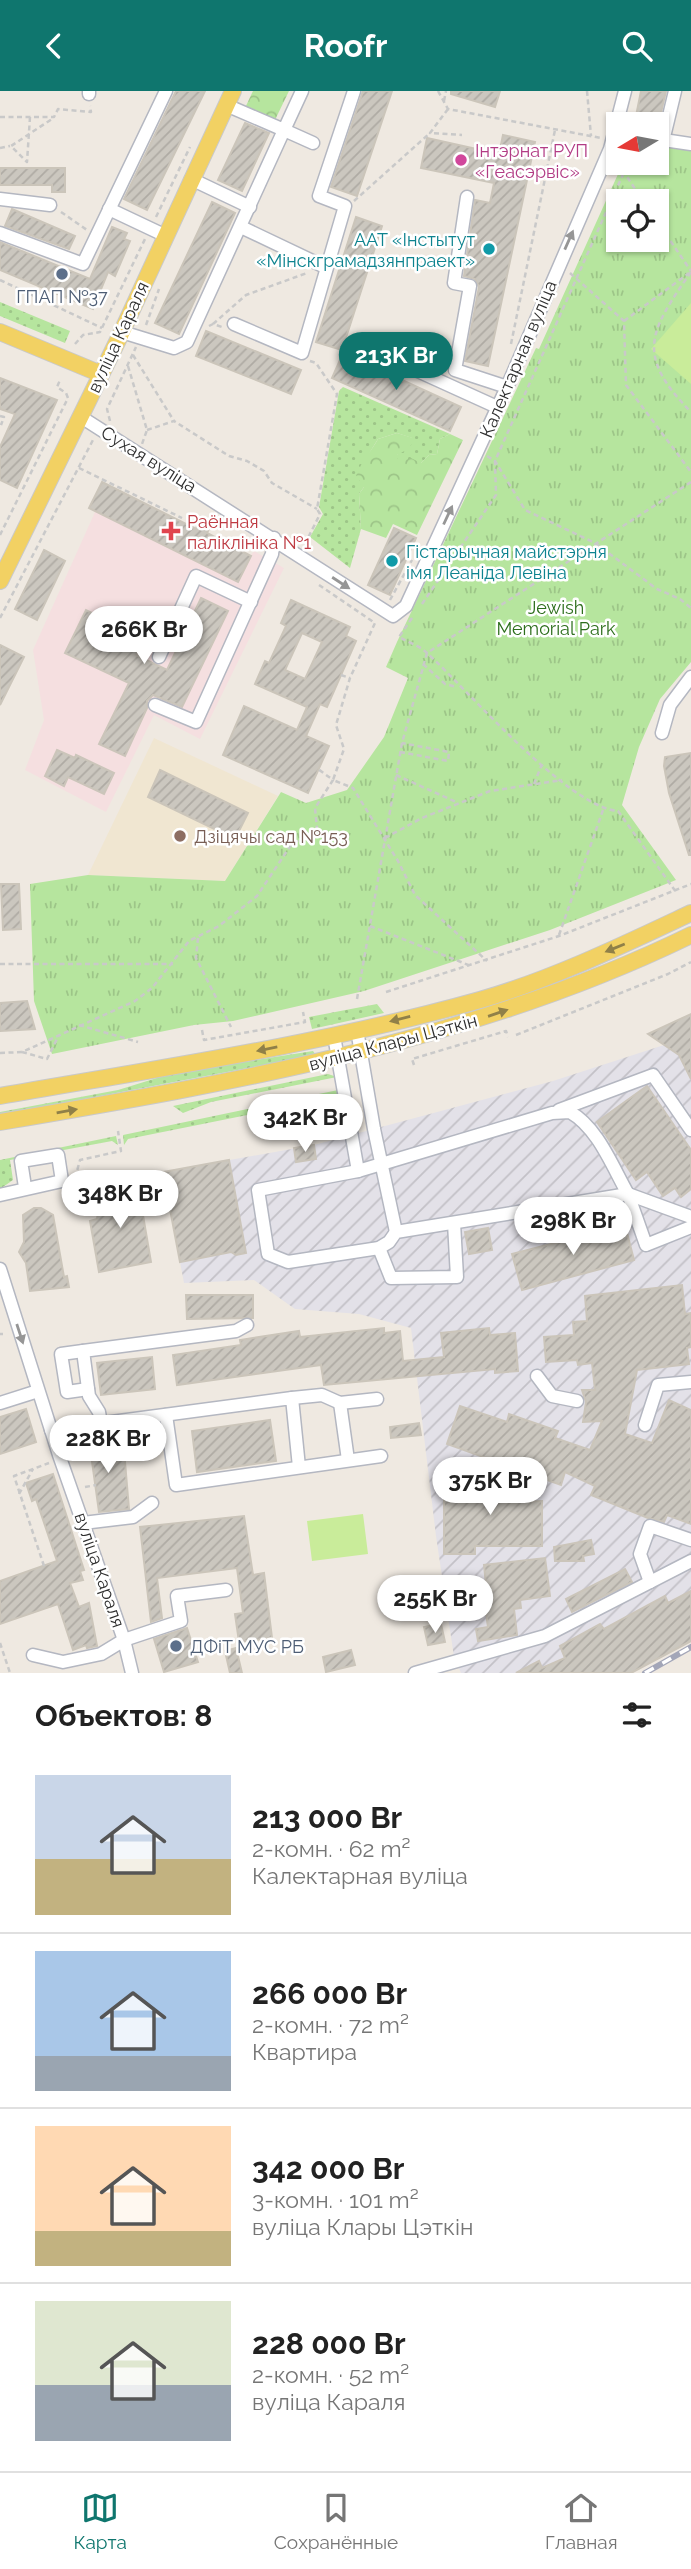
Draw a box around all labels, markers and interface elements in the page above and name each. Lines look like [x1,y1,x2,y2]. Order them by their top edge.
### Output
icon: back [35,27,73,65]
text: Roofr [304,27,387,64]
icon: search [618,27,656,65]
north arrow [606,112,668,175]
map controls [606,112,669,252]
place label: Інтэрнат РУП «Геасэрвіс» [475,140,588,182]
marker: Інтэрнат РУП «Геасэрвіс» [453,152,469,168]
button: locate [606,189,669,252]
place label: ААТ «Інстытут «Мінскграмадзянпраект» [256,229,475,271]
one-way arrow [563,230,575,250]
marker: ААТ «Інстытут «Мінскграмадзянпраект» [481,241,497,257]
marker: ГПАП №37 [54,266,70,282]
street label: Калектарная вуліца [475,277,561,441]
street label: вуліца Караля [83,278,153,396]
place label: ГПАП №37 [16,286,108,307]
pin: 213K Br [331,333,461,392]
text: 213K Br [355,341,437,368]
street label: Сухая вуліца [97,421,201,497]
one-way arrow [442,505,454,525]
place label: Раённая паліклініка №1 [187,511,311,553]
marker: Раённая паліклініка №1 [161,521,181,541]
place label: Гістарычная майстэрня імя Леаніда Левіна [406,541,607,583]
marker: Гістарычная майстэрня імя Леаніда Левіна [384,553,400,569]
one-way arrow [331,576,350,589]
park label: Jewish Memorial Park [496,597,616,639]
pin: 266K Br [79,607,209,666]
text: 266K Br [101,615,187,642]
place label: Дзіцячы сад №153 [194,826,348,847]
marker: Дзіцячы сад №153 [172,828,188,844]
one-way arrow [605,943,626,954]
one-way arrow [488,1007,509,1018]
street label: вуліца Клары Цэткін [307,1009,479,1075]
one-way arrow [388,1014,410,1025]
one-way arrow [256,1044,278,1055]
pin: 342K Br [240,1095,370,1154]
text: 342K Br [263,1103,347,1130]
one-way arrow [56,1105,78,1116]
pin: 348K Br [55,1171,185,1230]
text: 348K Br [77,1179,163,1206]
pin: 298K Br [508,1197,638,1257]
text: 298K Br [530,1206,616,1233]
one-way arrow [15,1324,25,1345]
pin: 228K Br [43,1415,173,1475]
text: 228K Br [65,1424,151,1451]
pin: 375K Br [425,1457,555,1517]
text: 375K Br [448,1466,532,1493]
street label: вуліца Караля [71,1510,129,1630]
pin: 255K Br [370,1575,500,1635]
text: 255K Br [393,1584,477,1611]
place label: ДФіТ МУС РБ [190,1636,304,1657]
marker: ДФіТ МУС РБ [168,1638,184,1654]
icon: filters [618,1696,656,1734]
text: Объектов: 8 [35,1698,212,1733]
text: 213 000 Br [252,1800,402,1835]
icon: home [91,1803,175,1887]
text: 2-комн. · 62 m² [252,1835,410,1862]
text: Калектарная вуліца [252,1862,468,1889]
text: 266 000 Br [252,1976,407,2011]
icon: home [91,1979,175,2063]
text: 2-комн. · 72 m² [252,2011,409,2038]
text: Квартира [252,2038,357,2065]
text: 342 000 Br [252,2151,404,2186]
icon: home [91,2154,175,2238]
text: 3-комн. · 101 m² [252,2186,419,2213]
text: вуліца Клары Цэткін [252,2213,473,2240]
text: 228 000 Br [252,2326,406,2361]
icon: home [91,2329,175,2413]
text: 2-комн. · 52 m² [252,2361,409,2388]
text: вуліца Караля [252,2388,405,2415]
tab: Карта [73,2489,127,2553]
tab: Сохранённые [274,2489,398,2553]
tab: Главная [545,2489,618,2553]

